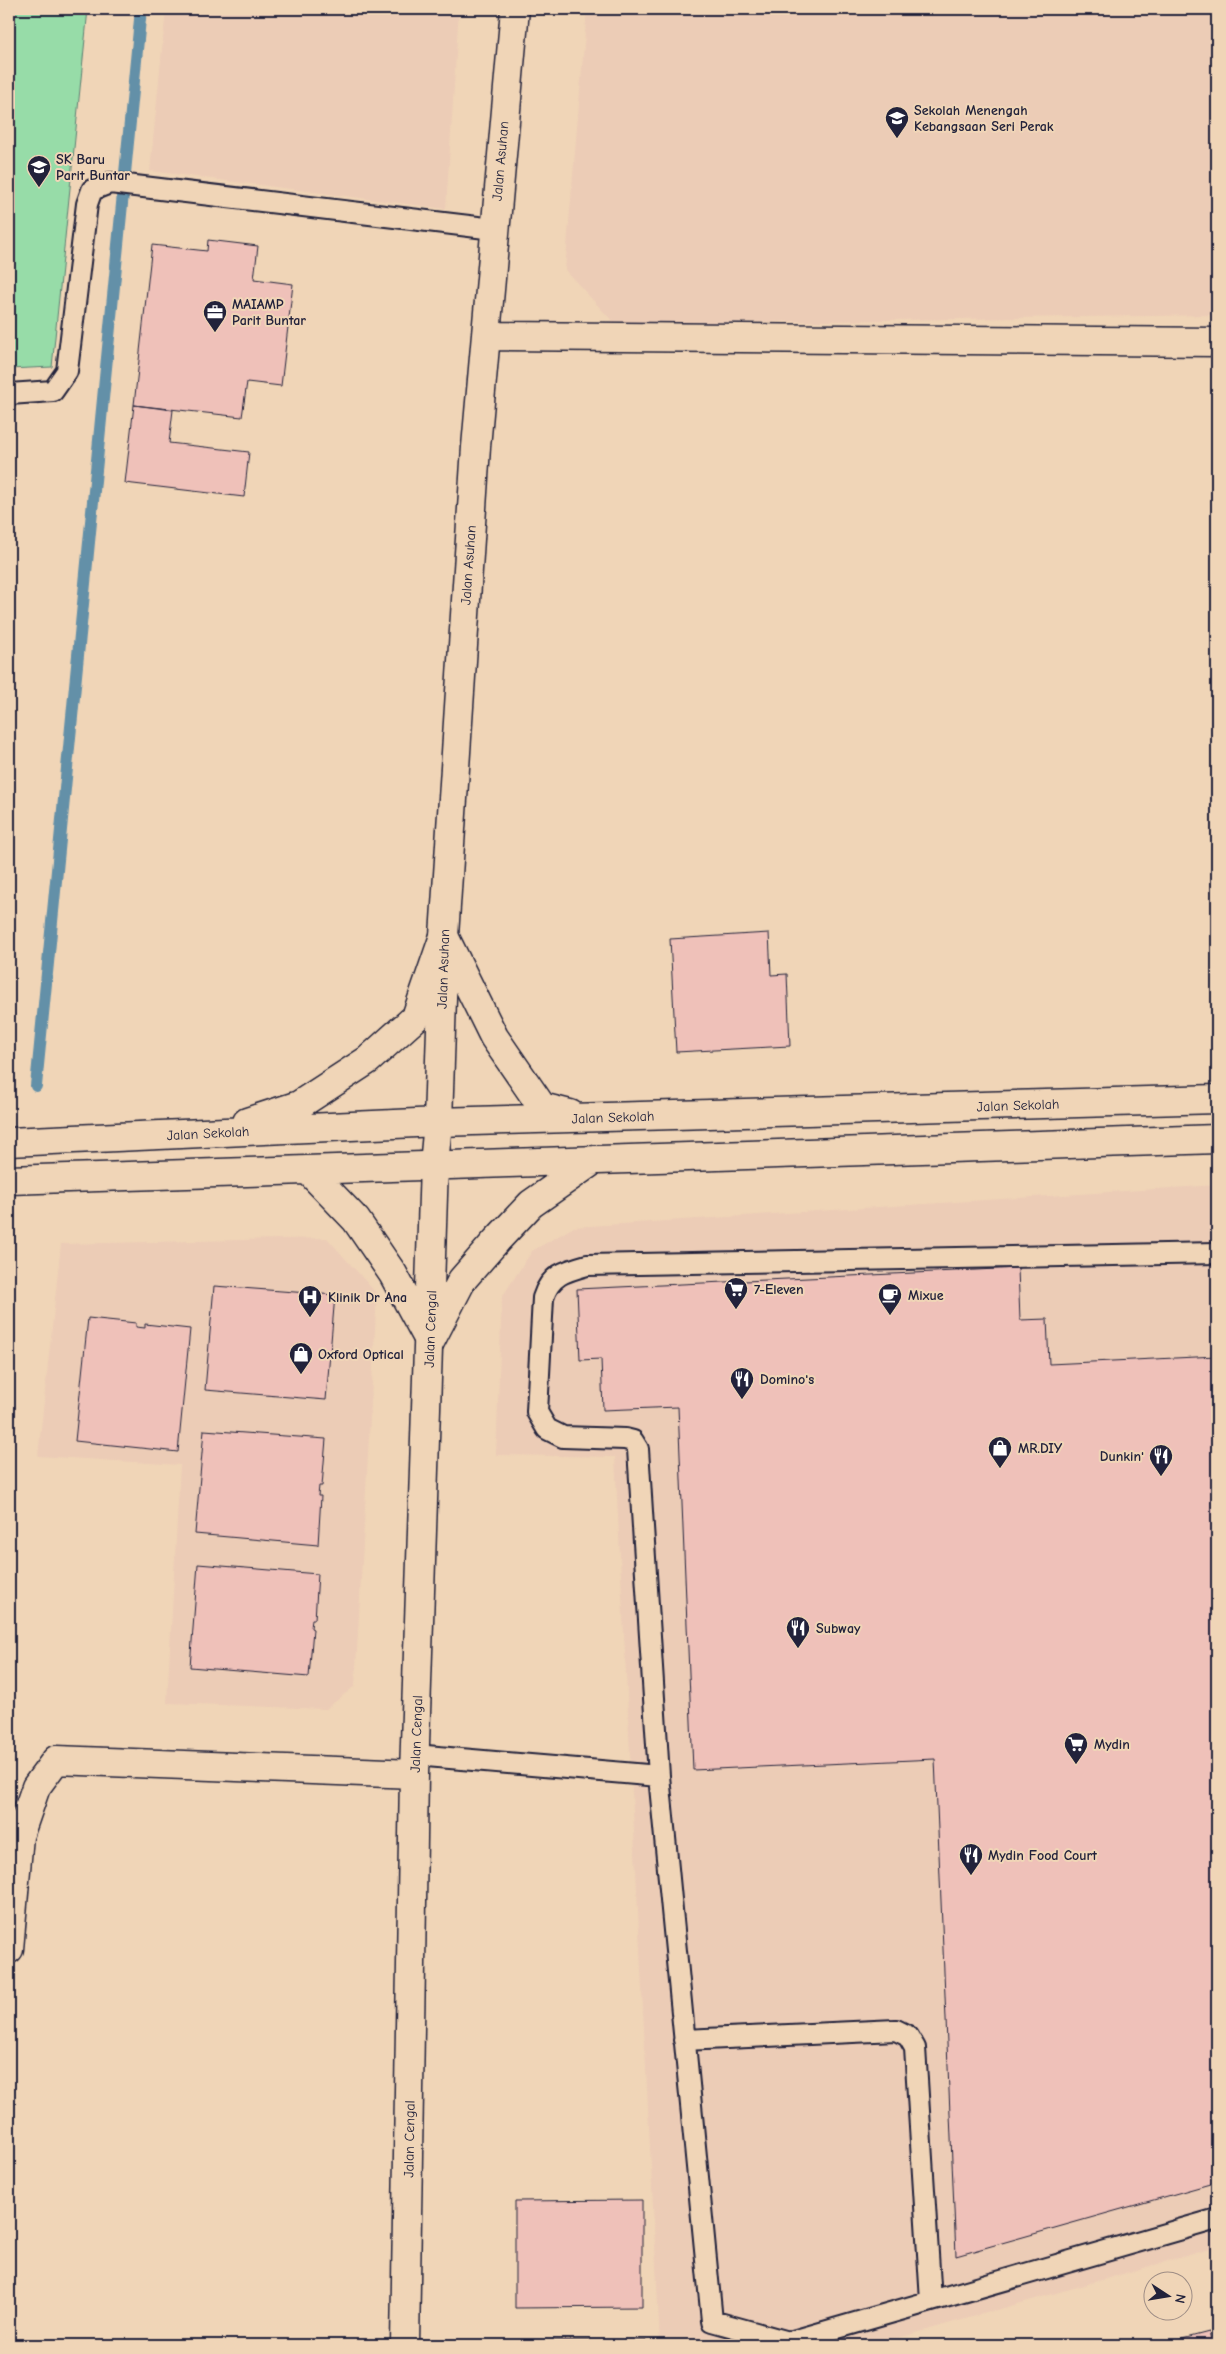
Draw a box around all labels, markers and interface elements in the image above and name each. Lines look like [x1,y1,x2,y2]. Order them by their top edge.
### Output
place label: Sekolah Menengah Kebangsaan Seri Perak [914,102,1054,135]
school or university icon: Sekolah Menengah Kebangsaan Seri Perak [884,105,910,139]
street label: Jalan Asuhan [489,120,512,202]
place label: SK Baru Parit Buntar [56,151,130,184]
school or university icon: SK Baru Parit Buntar [26,154,52,188]
place label: MAIAMP Parit Buntar [232,296,306,329]
office icon: MAIAMP Parit Buntar [202,299,228,333]
street label: Jalan Asuhan [457,525,480,605]
street label: Jalan Asuhan [434,929,453,1009]
street label: Jalan Sekolah [976,1096,1060,1115]
street label: Jalan Sekolah [571,1108,655,1127]
street label: Jalan Sekolah [166,1123,250,1144]
supermarket icon: 7-Eleven [723,1276,749,1310]
place label: 7-Eleven [754,1281,804,1298]
cafe icon: Mixue [877,1282,903,1316]
hospital icon: Klinik Dr Ana [297,1284,323,1318]
place label: Mixue [908,1287,944,1304]
place label: Klinik Dr Ana [328,1289,407,1306]
street label: Jalan Cengal [421,1290,440,1368]
shop icon: Oxford Optical [288,1341,314,1375]
place label: Oxford Optical [318,1346,404,1363]
restaurant icon: Domino's [729,1366,755,1400]
place label: Domino's [760,1371,814,1388]
shop icon: MR.DIY [987,1435,1013,1469]
place label: MR.DIY [1018,1440,1063,1457]
restaurant icon: Dunkin' [1148,1443,1174,1477]
place label: Dunkin' [1100,1448,1144,1465]
restaurant icon: Subway [785,1615,811,1649]
place label: Subway [816,1620,861,1637]
street label: Jalan Cengal [407,1695,426,1773]
supermarket icon: Mydin [1063,1731,1089,1765]
place label: Mydin [1094,1736,1130,1753]
restaurant icon: Mydin Food Court [958,1842,984,1876]
place label: Mydin Food Court [988,1847,1097,1864]
street label: Jalan Cengal [400,2100,419,2178]
north arrow [1144,2272,1194,2322]
text: N [1171,2292,1189,2305]

